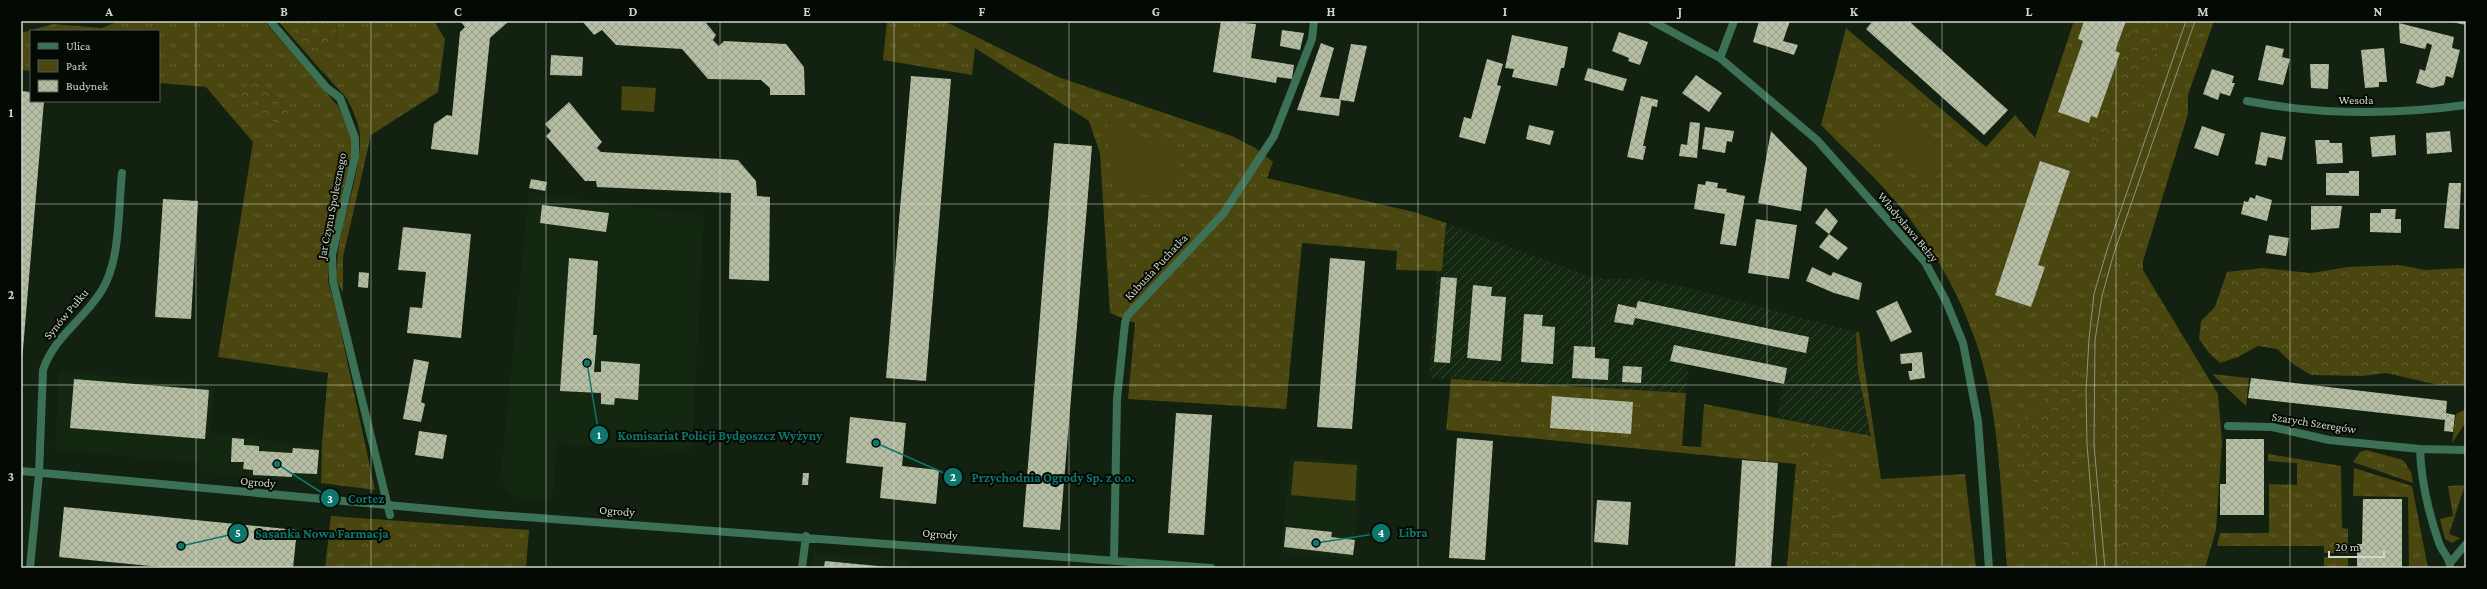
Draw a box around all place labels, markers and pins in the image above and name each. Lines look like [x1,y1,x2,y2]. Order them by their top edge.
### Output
callout: Komisariat Policji Bydgoszcz Wyżyny [589,423,830,448]
callout: Przychodnia Ogrody Sp. z o.o. [943,465,1142,490]
callout: Cortez [320,486,393,511]
callout: Libra [1371,520,1436,545]
callout: Sasanka Nowa Farmacja [228,521,397,546]

